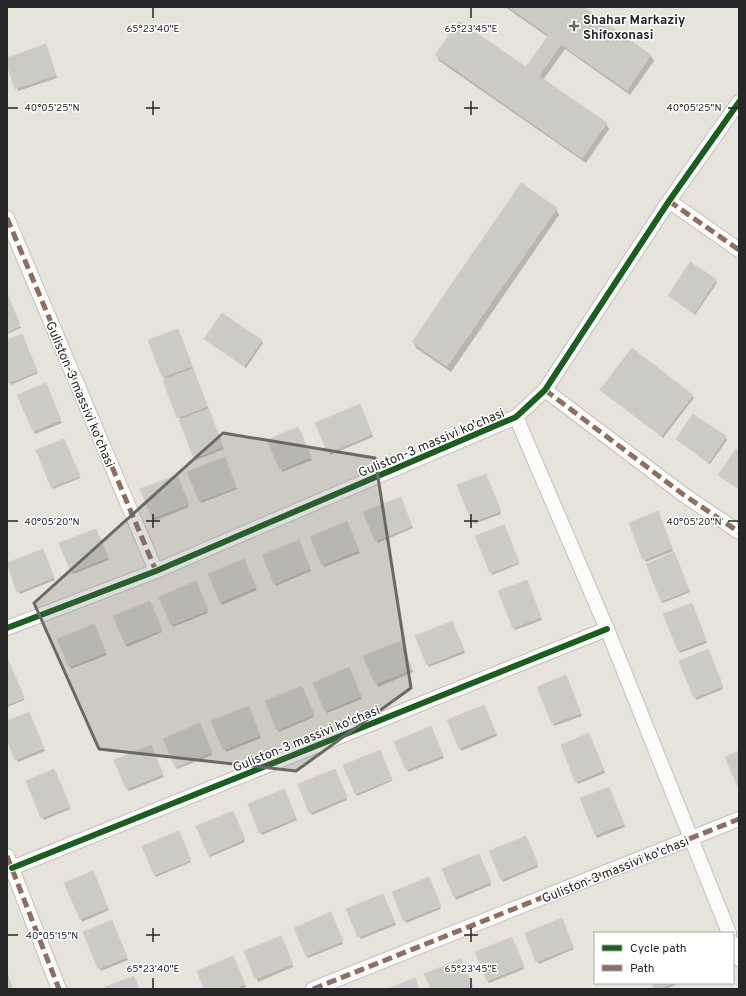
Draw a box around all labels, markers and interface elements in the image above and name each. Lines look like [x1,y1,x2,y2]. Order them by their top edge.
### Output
place label: Shahar Markaziy Shifoxonasi [583,13,686,44]
marker: Shahar Markaziy Shifoxonasi [568,20,580,32]
text: 65°23'40"E [126,23,180,36]
text: 65°23'45"E [445,23,498,36]
text: 40°05'25"N [25,102,79,115]
text: 40°05'25"N [667,102,721,115]
street label: Guliston-3 massivi ko'chasi [41,319,117,470]
street label: Guliston-3 massivi ko'chasi [356,406,507,482]
text: 40°05'20"N [24,516,80,529]
text: 40°05'20"N [666,516,722,529]
street label: Guliston-3 massivi ko'chasi [231,703,383,777]
street label: Guliston-3 massivi ko'chasi [540,834,692,908]
text: 40°05'15"N [26,930,78,943]
legend [594,932,734,984]
text: Cycle path [630,941,687,957]
text: Path [630,961,655,977]
text: 65°23'40"E [126,963,180,976]
text: 65°23'45"E [445,963,498,976]

